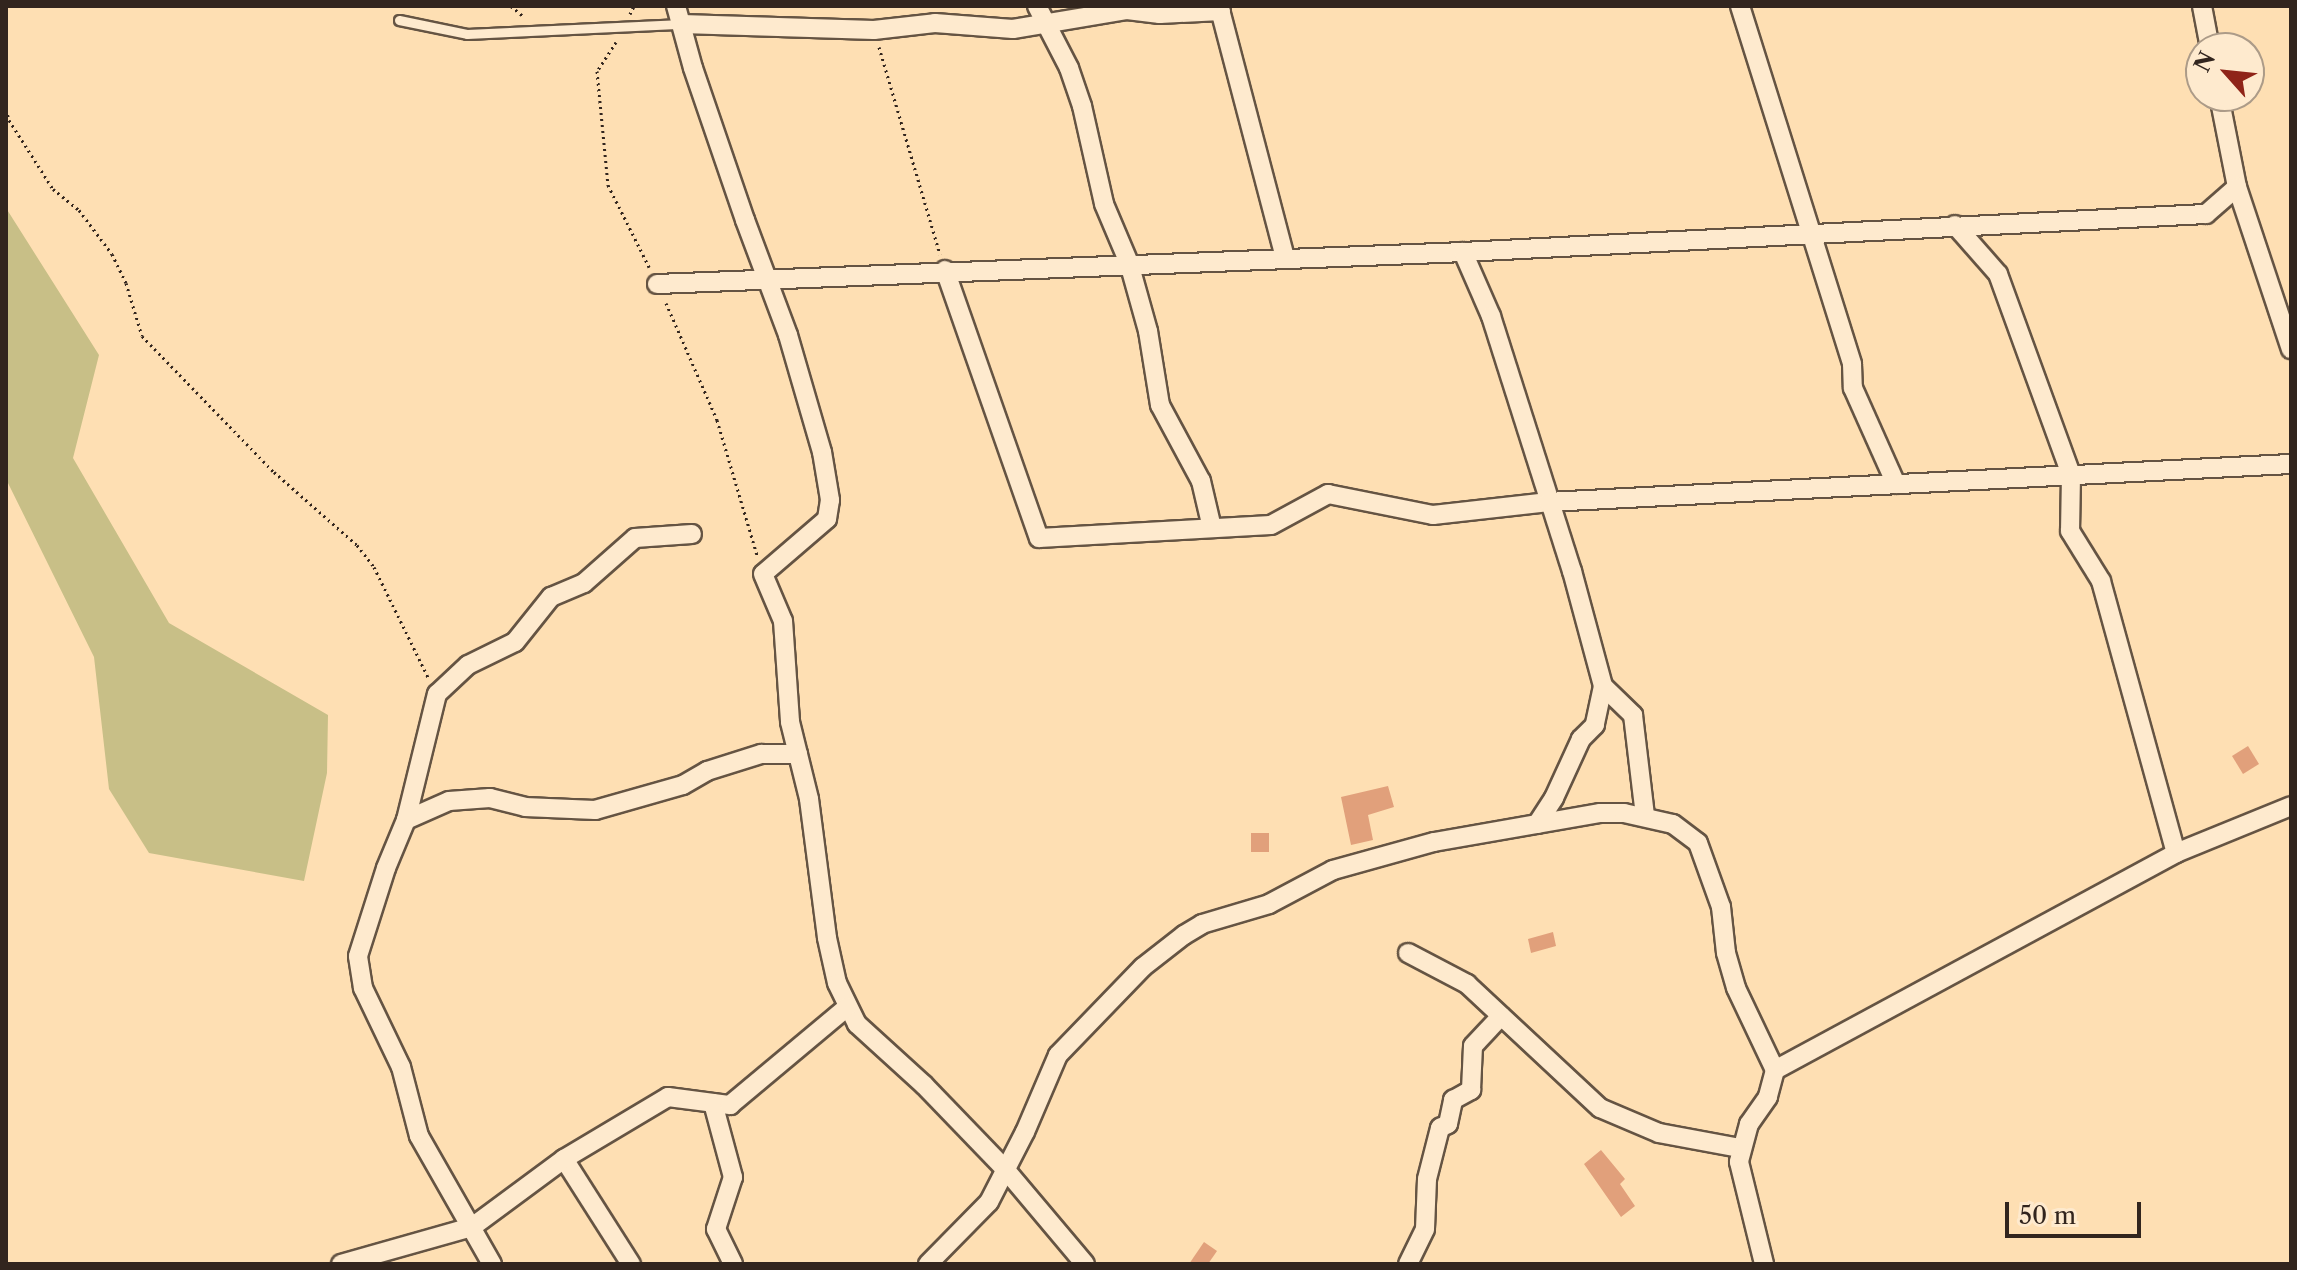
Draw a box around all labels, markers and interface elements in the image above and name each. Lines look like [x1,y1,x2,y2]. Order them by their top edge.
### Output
north arrow [2185,32,2265,112]
text: N [2189,47,2221,76]
scale bar [2009,1186,2145,1236]
text: 50 m [2019,1201,2076,1230]

